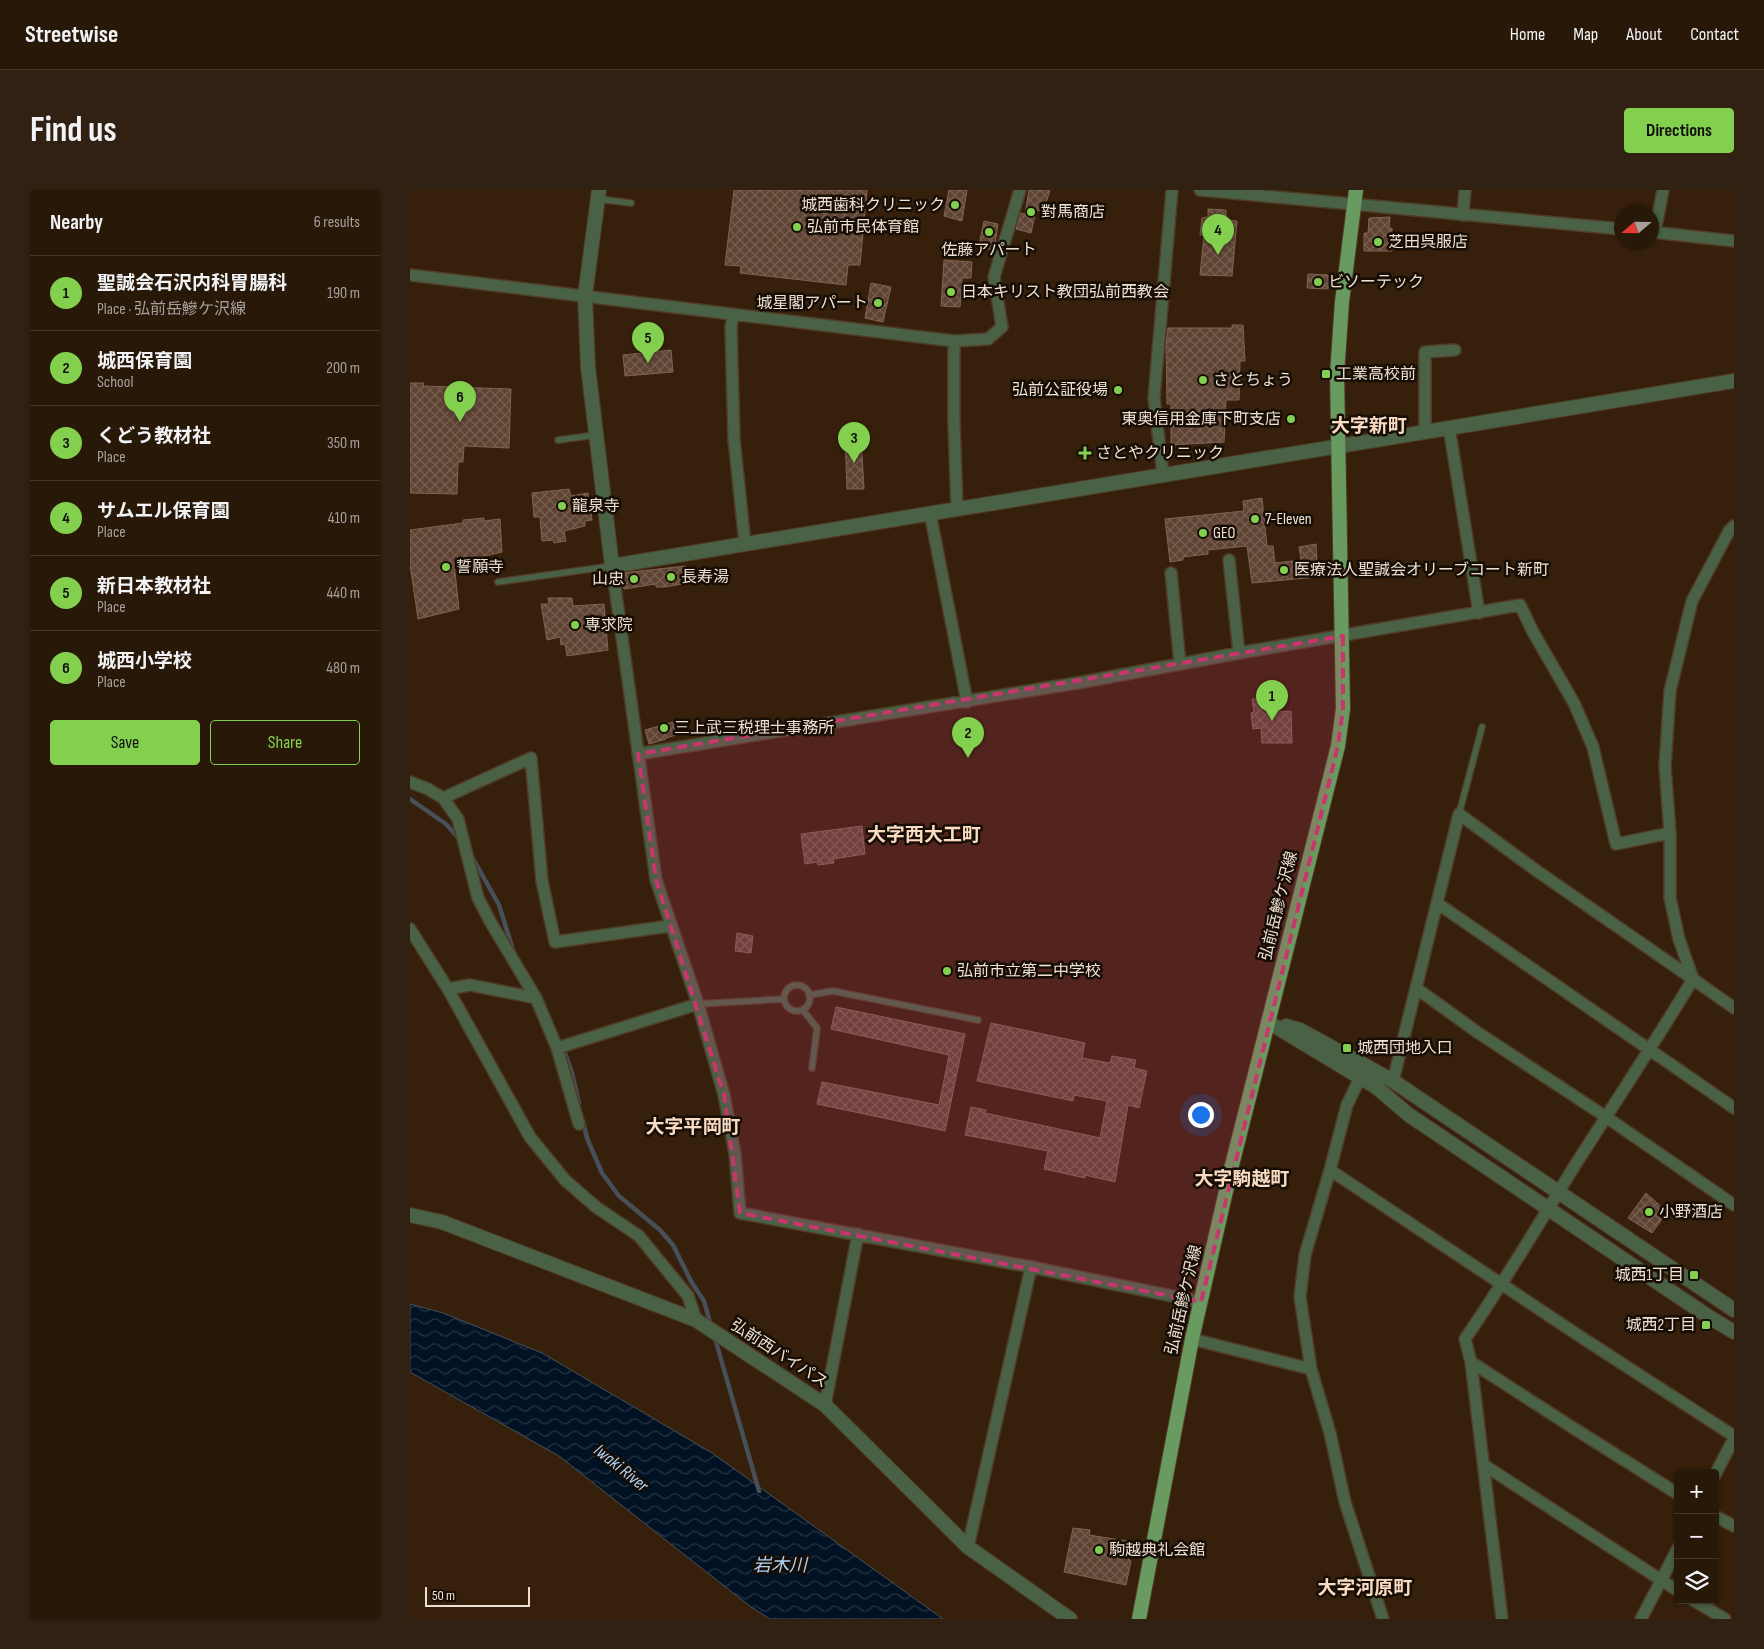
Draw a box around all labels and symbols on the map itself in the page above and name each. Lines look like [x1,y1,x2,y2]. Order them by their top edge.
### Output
place label: 城西歯科クリニック [801,196,945,215]
marker: 城西歯科クリニック [949,199,961,211]
place label: 對馬商店 [1041,203,1105,222]
north arrow [1614,205,1659,250]
marker: 對馬商店 [1025,206,1037,218]
pin: 4 [1202,214,1234,255]
place label: 弘前市民体育館 [807,218,919,237]
marker: 弘前市民体育館 [791,221,803,233]
marker: 佐藤アパート [983,226,995,238]
place label: 芝田呉服店 [1388,233,1468,252]
marker: 芝田呉服店 [1372,236,1384,248]
place label: 佐藤アパート [941,241,1037,260]
place label: ビソーテック [1328,273,1424,292]
marker: ビソーテック [1312,276,1324,288]
place label: 日本キリスト教団弘前西教会 [961,283,1169,302]
marker: 日本キリスト教団弘前西教会 [945,286,957,298]
place label: 城星閣アパート [756,294,868,313]
marker: 城星閣アパート [872,297,884,309]
pin: 5 [632,322,664,363]
place label: 工業高校前 [1336,365,1416,384]
marker: 工業高校前 [1320,368,1332,380]
place label: さとちょう [1213,371,1293,390]
marker: さとちょう [1197,374,1209,386]
pin: 6 [444,381,476,422]
place label: 弘前公証役場 [1012,381,1108,400]
marker: 弘前公証役場 [1112,384,1124,396]
place label: 東奥信用金庫下町支店 [1121,410,1281,429]
marker: 東奥信用金庫下町支店 [1285,413,1297,425]
district label: 大字新町 [1331,415,1407,438]
pin: 3 [838,422,870,463]
place label: さとやクリニック [1096,444,1224,463]
marker: さとやクリニック [1078,446,1092,460]
place label: 龍泉寺 [572,497,620,516]
marker: 龍泉寺 [556,500,568,512]
place label: 7-Eleven [1265,510,1312,529]
marker: 7-Eleven [1249,513,1261,525]
place label: GEO [1213,524,1235,543]
marker: GEO [1197,527,1209,539]
place label: 誓願寺 [456,558,504,577]
marker: 誓願寺 [440,561,452,573]
place label: 医療法人聖誠会オリーブコート新町 [1294,561,1549,580]
marker: 医療法人聖誠会オリーブコート新町 [1278,564,1290,576]
place label: 長寿湯 [681,568,729,587]
place label: 山忠 [592,570,624,589]
marker: 長寿湯 [665,571,677,583]
marker: 山忠 [628,573,640,585]
place label: 専求院 [585,616,633,635]
marker: 専求院 [569,619,581,631]
pin: 1 [1256,680,1288,721]
pin: 2 [952,717,984,758]
place label: 三上武三税理士事務所 [674,719,834,738]
marker: 三上武三税理士事務所 [658,722,670,734]
district label: 大字西大工町 [867,824,981,847]
street label: 弘前岳鰺ケ沢線 [1256,849,1302,963]
place label: 弘前市立第二中学校 [957,962,1101,981]
marker: 弘前市立第二中学校 [941,965,953,977]
place label: 城西団地入口 [1357,1039,1453,1058]
marker: 城西団地入口 [1341,1042,1353,1054]
your location [1188,1102,1214,1128]
district label: 大字平岡町 [645,1116,741,1139]
district label: 大字駒越町 [1194,1168,1290,1191]
place label: 小野酒店 [1659,1203,1723,1222]
marker: 小野酒店 [1643,1206,1655,1218]
street label: 弘前岳鰺ケ沢線 [1162,1243,1206,1357]
place label: 城西1丁目 [1614,1266,1684,1285]
marker: 城西1丁目 [1688,1269,1700,1281]
street label: 弘前西バイパス [727,1316,831,1392]
place label: 城西2丁目 [1625,1316,1696,1335]
marker: 城西2丁目 [1700,1319,1712,1331]
water label: Iwaki River [590,1440,653,1497]
place label: 駒越典礼会館 [1109,1541,1205,1560]
marker: 駒越典礼会館 [1093,1544,1105,1556]
water label: 岩木川 [753,1555,809,1576]
district label: 大字河原町 [1317,1577,1413,1600]
scale bar [425,1584,530,1607]

